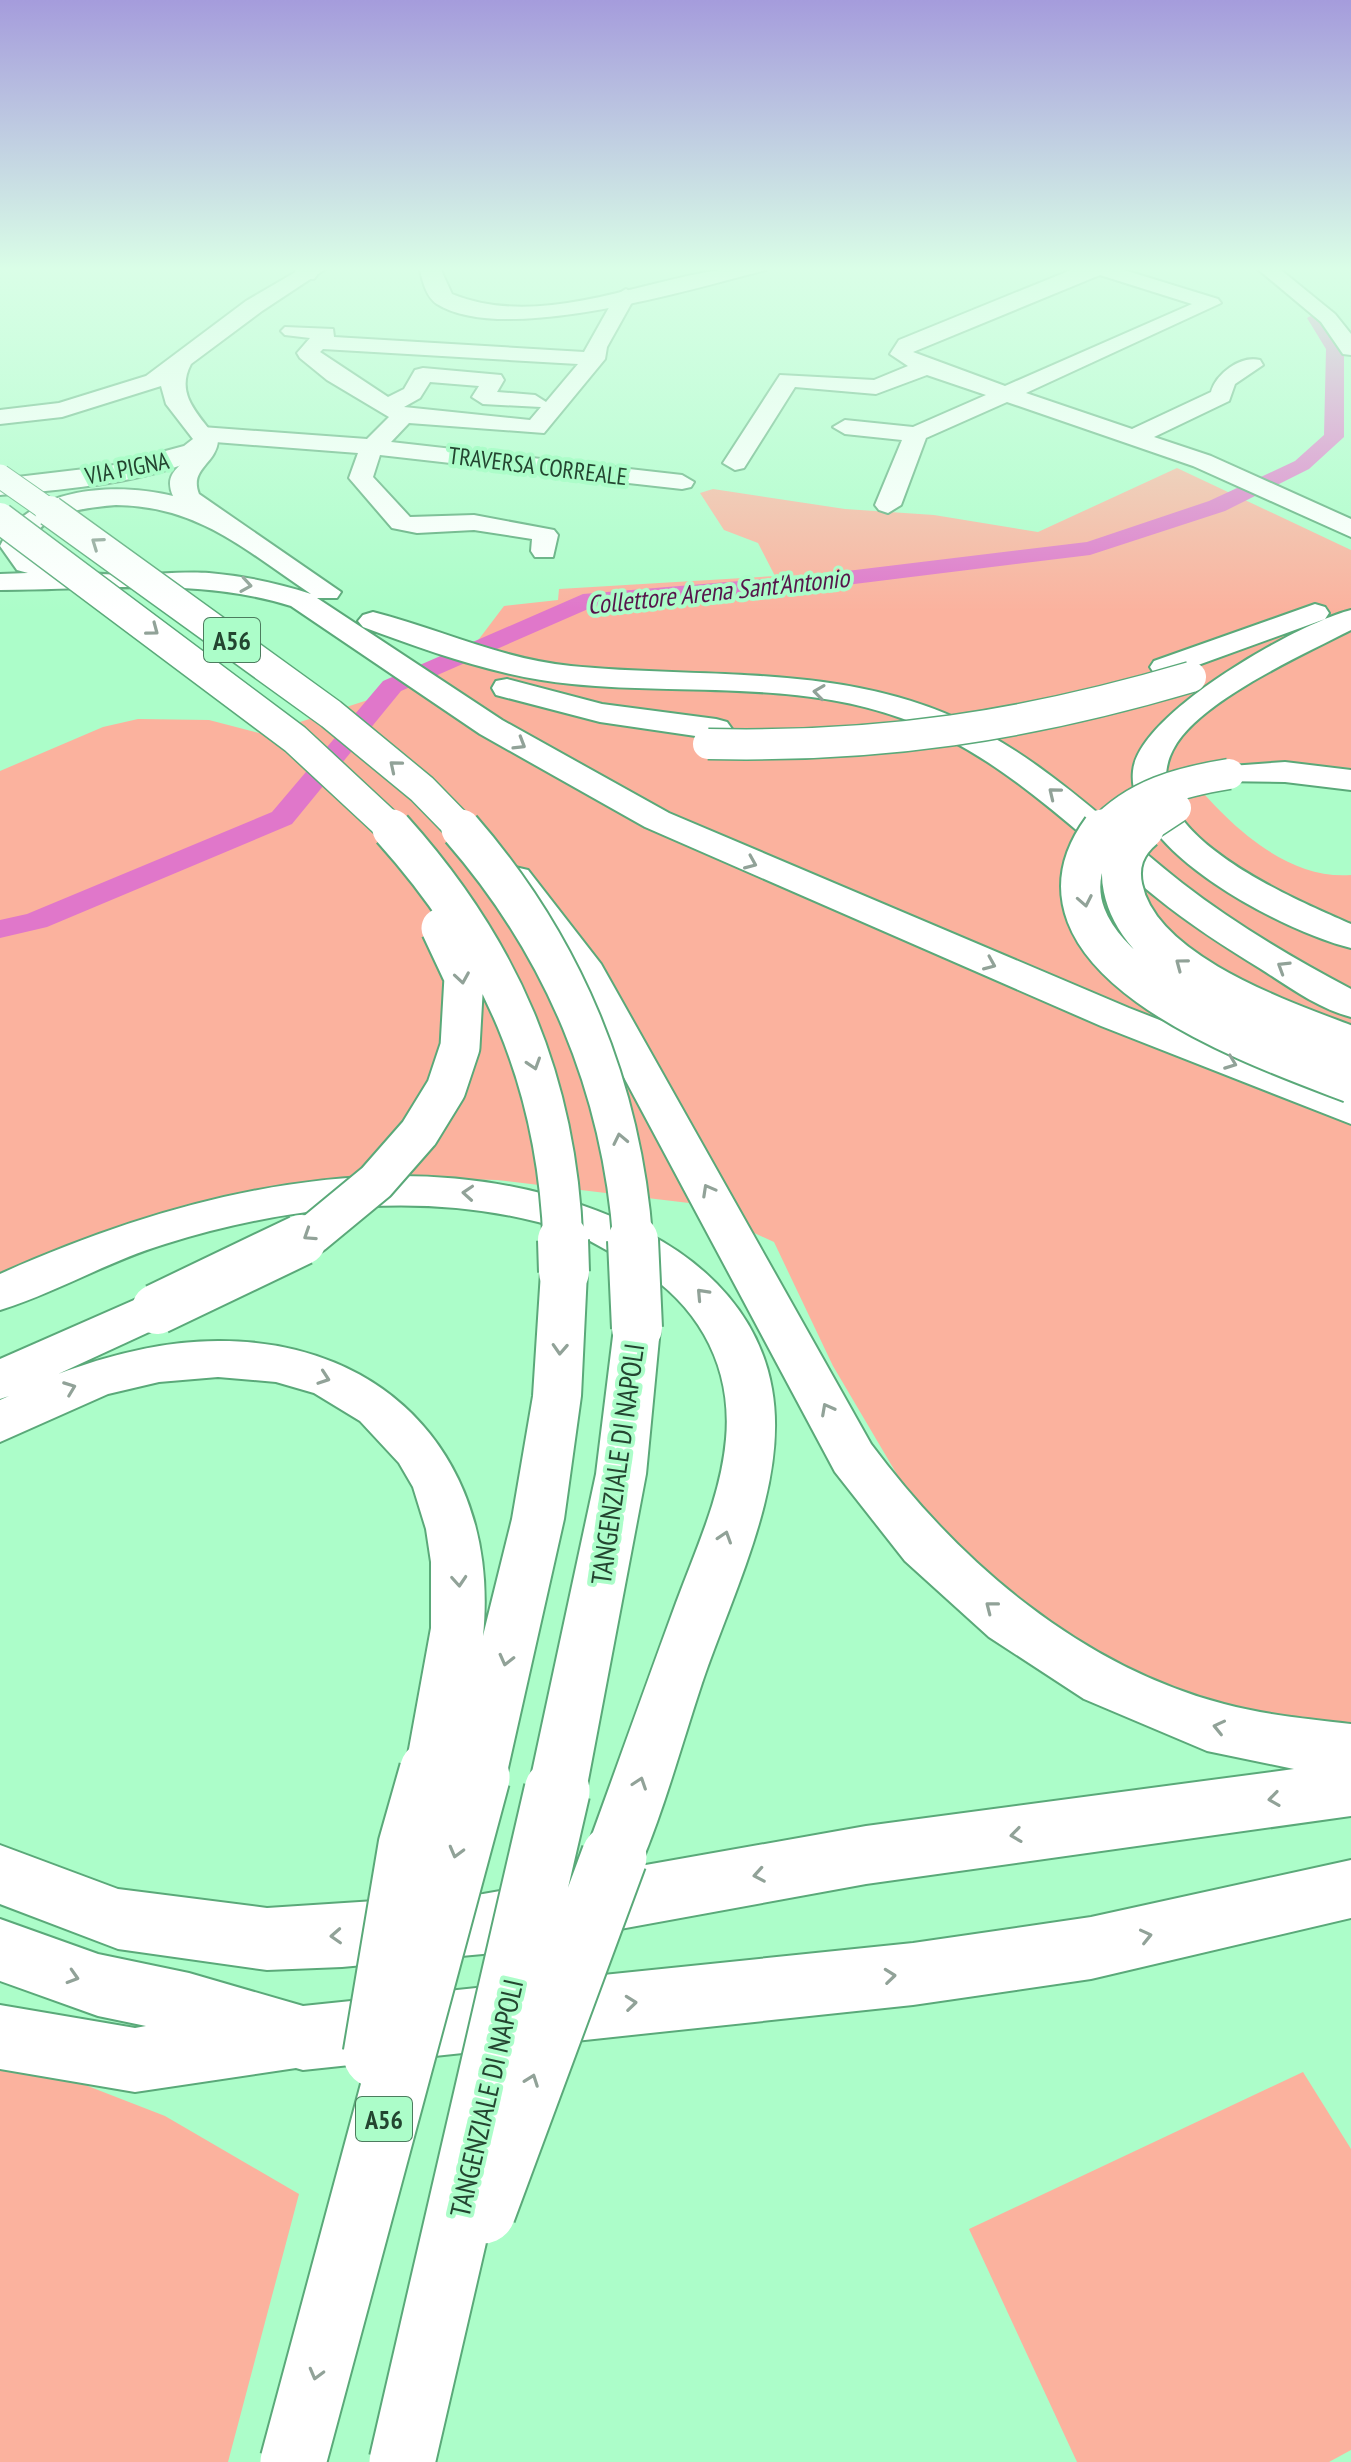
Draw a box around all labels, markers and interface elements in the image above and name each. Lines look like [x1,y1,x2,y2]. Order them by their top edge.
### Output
street label: TRAVERSA CORREALE [447,440,629,492]
street label: VIA PIGNA [81,445,172,492]
one-way arrow [91,538,105,553]
water label: Collettore Arena Sant'Antonio [585,561,852,621]
one-way arrow [239,576,253,593]
road number: A56 [204,618,260,662]
one-way arrow [145,621,159,635]
one-way arrow [812,684,826,701]
one-way arrow [511,735,526,750]
one-way arrow [389,761,404,776]
one-way arrow [1048,789,1063,803]
one-way arrow [743,853,757,869]
one-way arrow [1076,893,1093,907]
one-way arrow [982,955,996,971]
one-way arrow [1175,959,1190,973]
one-way arrow [1277,961,1292,977]
one-way arrow [453,972,470,985]
one-way arrow [1223,1053,1237,1070]
one-way arrow [524,1057,540,1071]
one-way arrow [612,1133,629,1146]
one-way arrow [702,1184,717,1199]
one-way arrow [461,1185,474,1202]
one-way arrow [303,1226,318,1241]
one-way arrow [697,1288,711,1303]
street label: TANGENZIALE DI NAPOLI [582,1341,652,1587]
one-way arrow [551,1343,568,1356]
one-way arrow [316,1369,330,1385]
one-way arrow [62,1381,76,1398]
one-way arrow [821,1402,836,1417]
one-way arrow [715,1531,731,1545]
one-way arrow [450,1575,467,1588]
one-way arrow [986,1602,1000,1617]
one-way arrow [498,1653,515,1667]
one-way arrow [1213,1720,1227,1737]
one-way arrow [630,1777,646,1791]
one-way arrow [1267,1790,1281,1807]
one-way arrow [1009,1826,1023,1843]
one-way arrow [449,1845,466,1859]
one-way arrow [752,1865,766,1882]
one-way arrow [329,1927,342,1944]
one-way arrow [1139,1928,1153,1945]
one-way arrow [66,1967,80,1983]
one-way arrow [884,1967,897,1984]
street label: TANGENZIALE DI NAPOLI [441,1975,531,2221]
one-way arrow [625,1995,638,2012]
one-way arrow [522,2074,538,2088]
road number: A56 [356,2097,412,2141]
one-way arrow [309,2366,326,2380]

